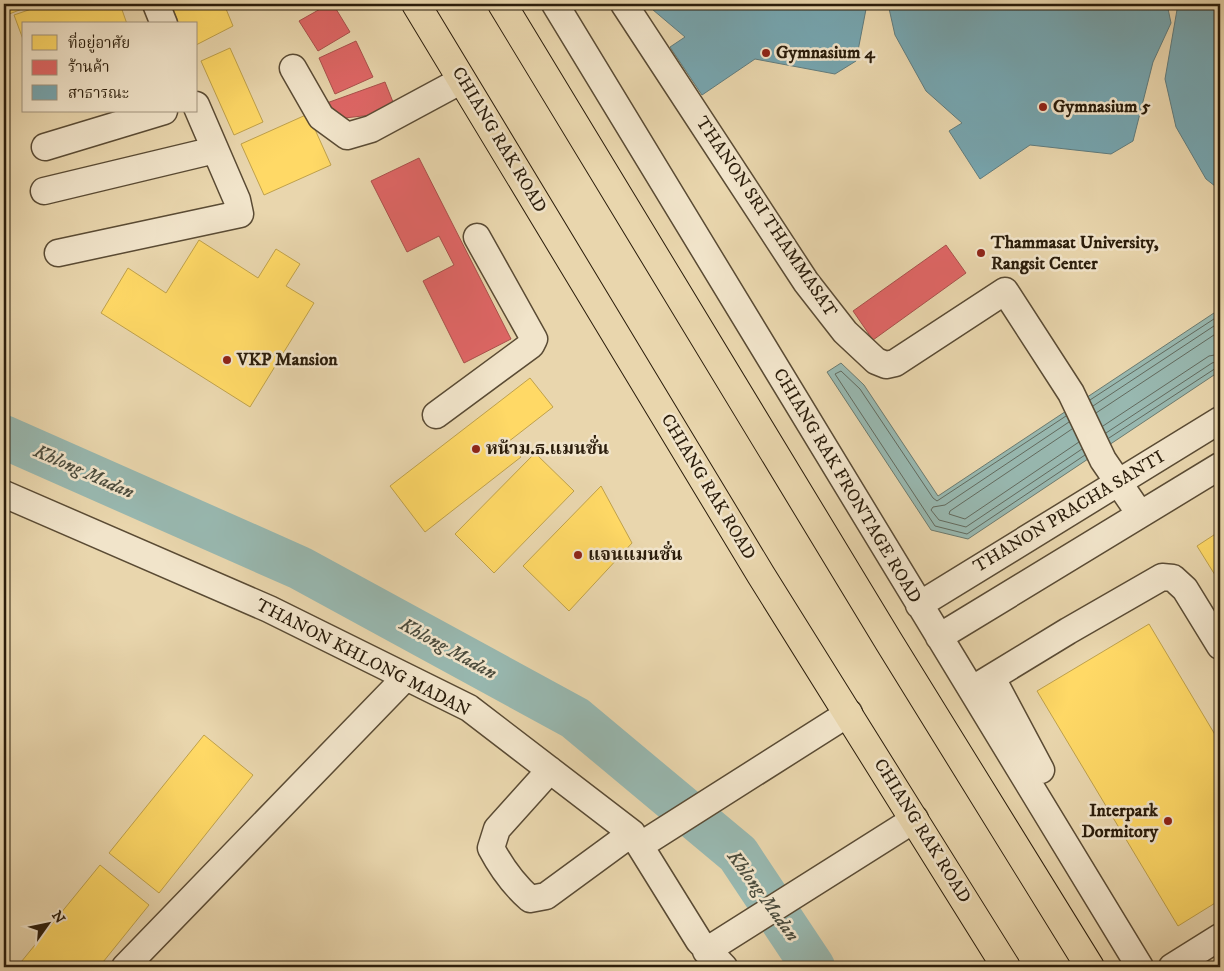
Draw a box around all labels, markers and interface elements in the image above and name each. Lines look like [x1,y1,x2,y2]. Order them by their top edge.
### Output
legend [22,22,198,112]
text: ที่อยู่อาศัย [68,32,130,53]
place label: Gymnasium 4 [776,42,875,64]
marker: Gymnasium 4 [760,47,772,59]
text: ร้านค้า [68,58,110,77]
street label: CHIANG RAK ROAD [447,63,551,217]
text: สาธารณะ [68,84,129,103]
place label: Gymnasium 5 [1053,96,1150,118]
marker: Gymnasium 5 [1037,101,1049,113]
street label: THANON SRI THAMMASAT [691,112,842,322]
place label: Thammasat University, Rangsit Center [990,232,1159,275]
marker: Thammasat University, Rangsit Center [975,247,987,259]
place label: VKP Mansion [236,349,338,371]
marker: VKP Mansion [221,354,233,366]
street label: CHIANG RAK FRONTAGE ROAD [768,365,926,607]
street label: CHIANG RAK ROAD [656,410,760,564]
place label: หน้าม.ธ.แมนชั่น [486,434,609,460]
water label: Khlong Madan [30,439,138,504]
marker: หน้าม.ธ.แมนชั่น [470,443,482,455]
street label: THANON PRACHA SANTI [970,446,1168,578]
place label: แจนแมนชั่น [588,540,683,566]
marker: แจนแมนชั่น [572,549,584,561]
street label: THANON KHLONG MADAN [252,594,474,722]
water label: Khlong Madan [395,613,501,685]
street label: CHIANG RAK ROAD [869,755,975,907]
place label: Interpark Dormitory [1081,800,1159,843]
marker: Interpark Dormitory [1162,815,1174,827]
water label: Khlong Madan [722,845,804,946]
north arrow [22,898,72,948]
text: N [47,908,69,928]

